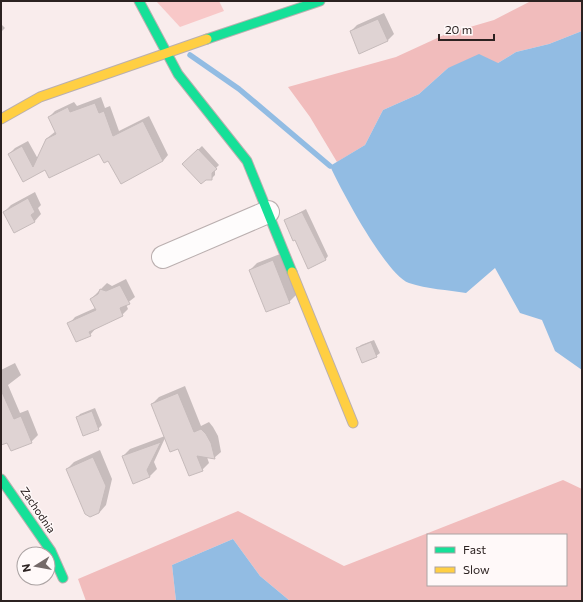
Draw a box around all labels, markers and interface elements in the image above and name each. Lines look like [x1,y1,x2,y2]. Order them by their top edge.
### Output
scale bar [439,16,494,42]
text: 20 m [445,22,472,36]
street label: Zachodnia [18,484,59,535]
legend [427,534,567,586]
text: Fast [463,542,486,556]
north arrow [16,546,56,586]
text: Slow [463,562,490,576]
text: N [19,563,33,573]

